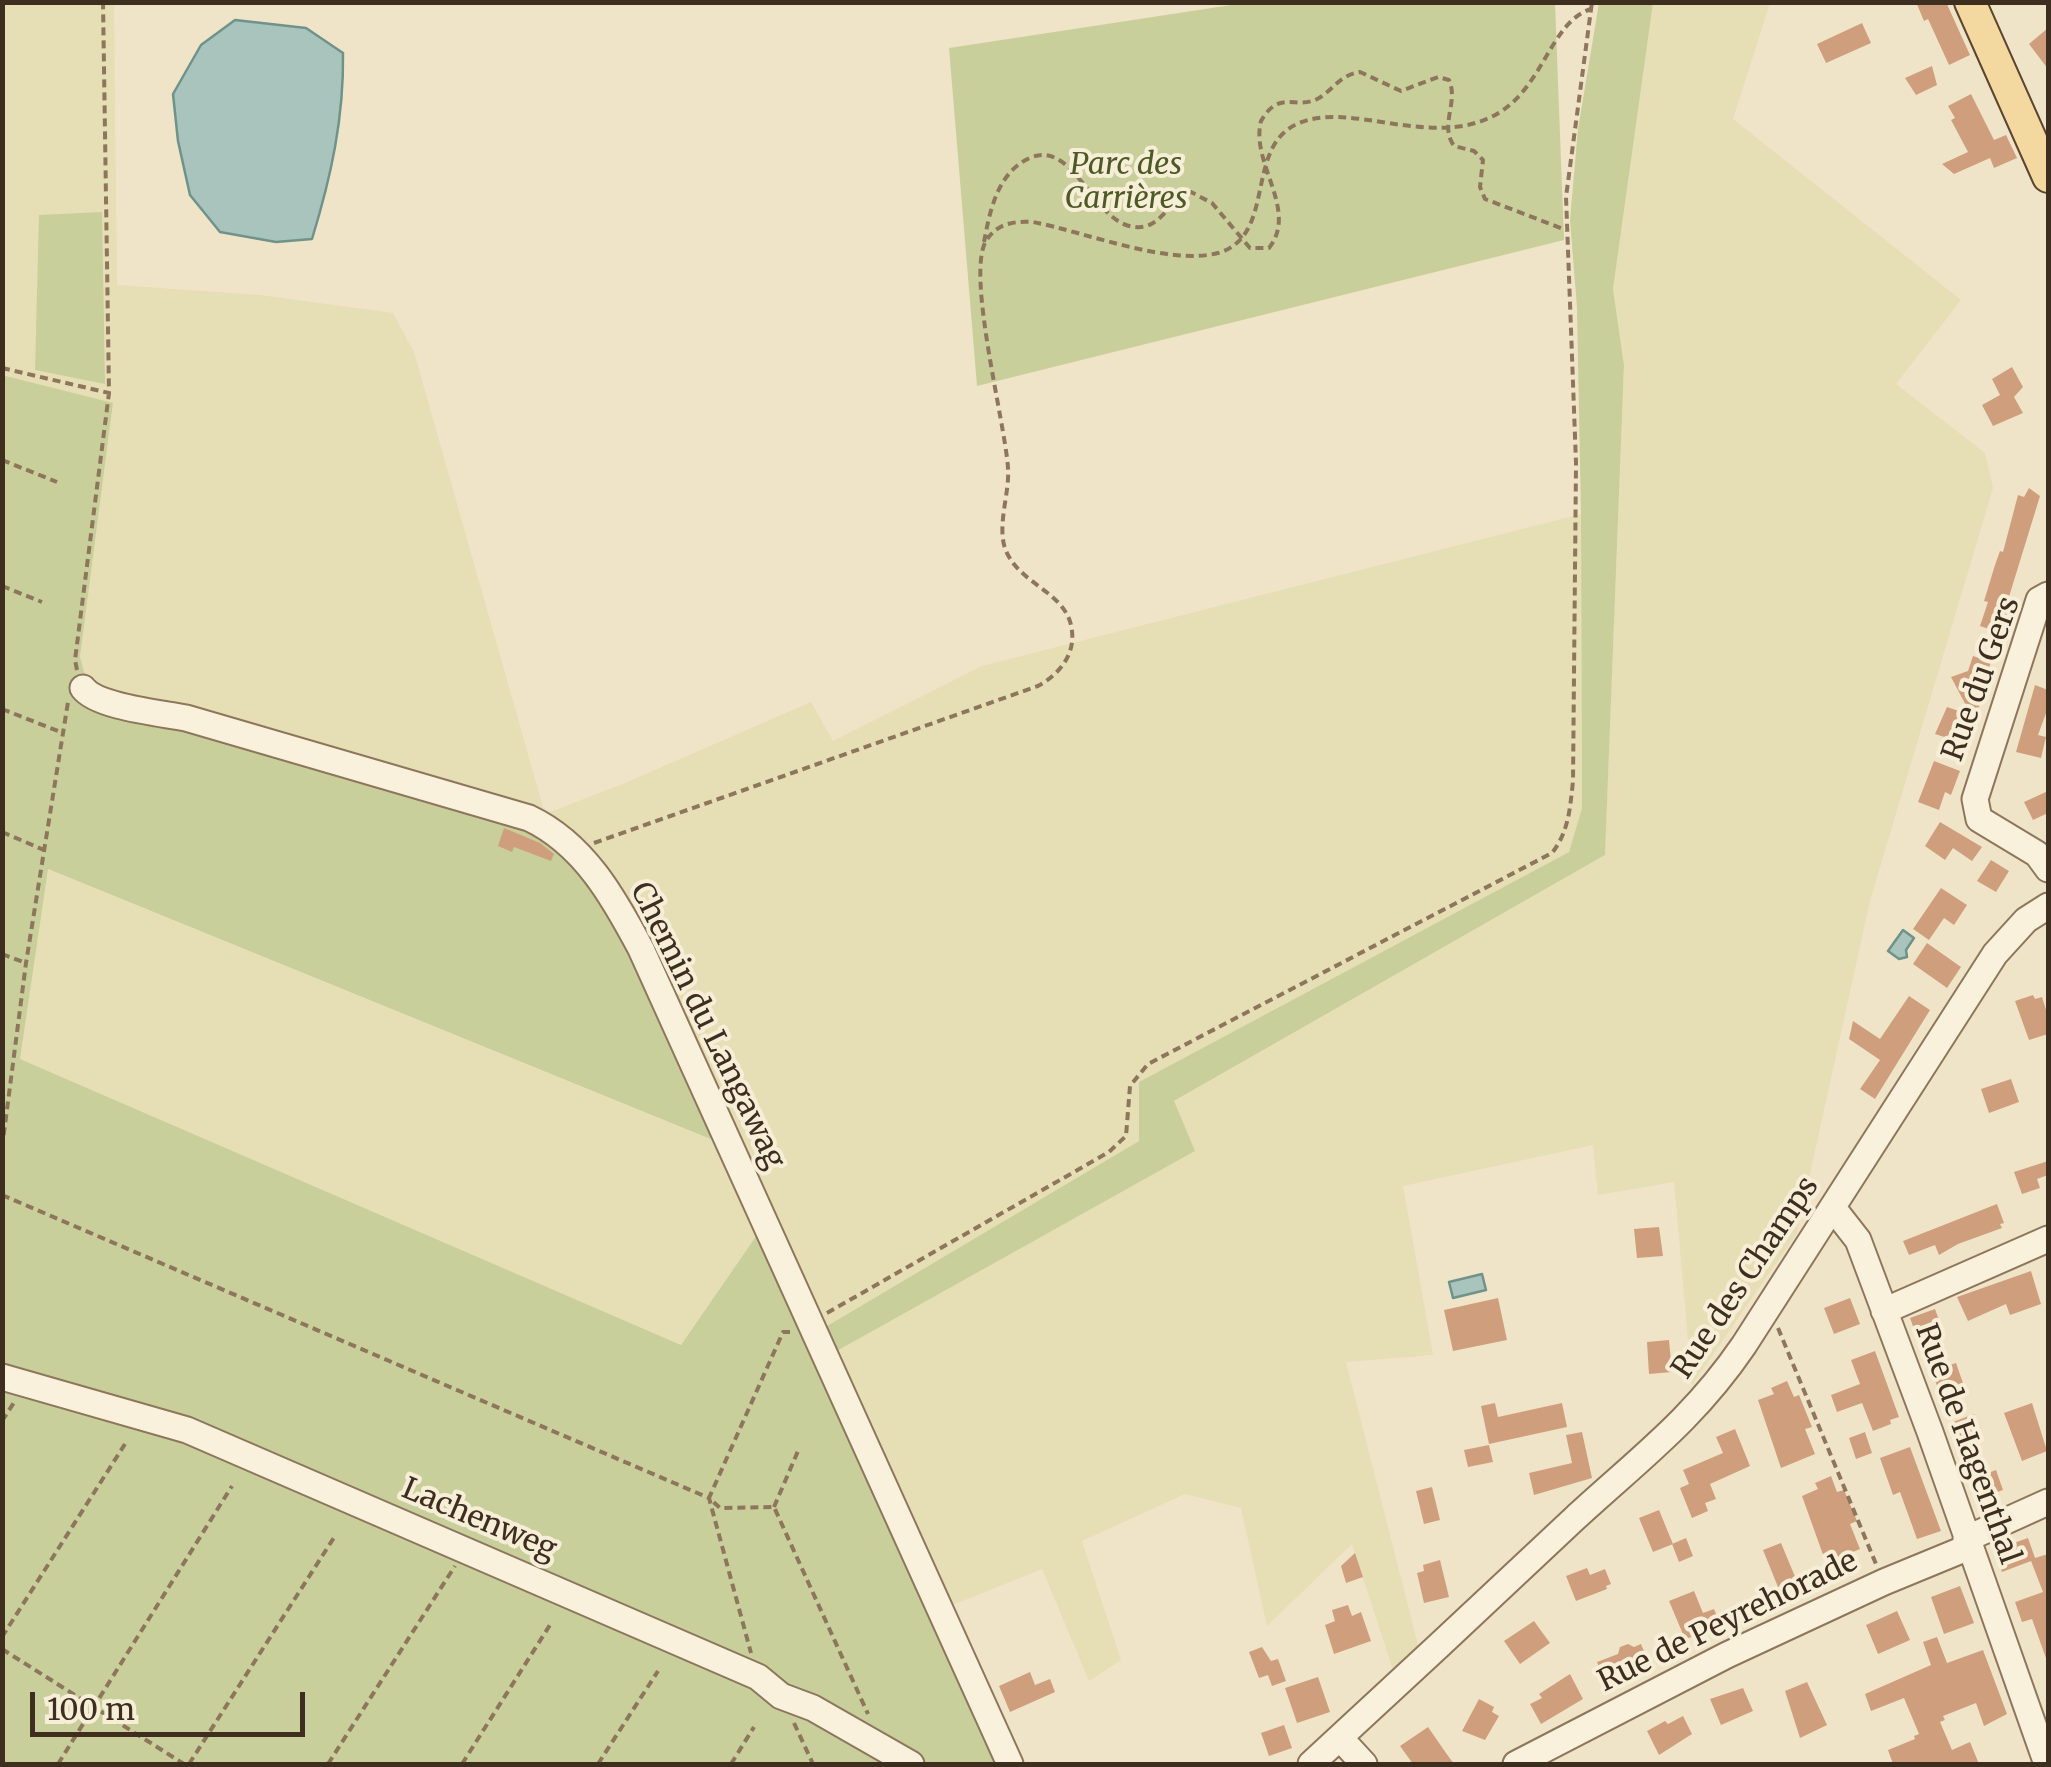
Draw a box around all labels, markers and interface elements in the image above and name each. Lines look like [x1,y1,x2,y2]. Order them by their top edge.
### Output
park label: Parc des Carrières [1064,148,1188,218]
street label: Rue du Gers [1936,592,2028,766]
street label: Chemin du Langawag [622,877,792,1175]
street label: Rue des Champs [1665,1170,1827,1386]
street label: Rue de Hagenthal [1907,1319,2027,1569]
street label: Lachenweg [396,1471,562,1569]
street label: Rue de Peyrehorade [1593,1544,1863,1700]
scale bar [35,1672,310,1734]
text: 100 m [47,1690,135,1728]

